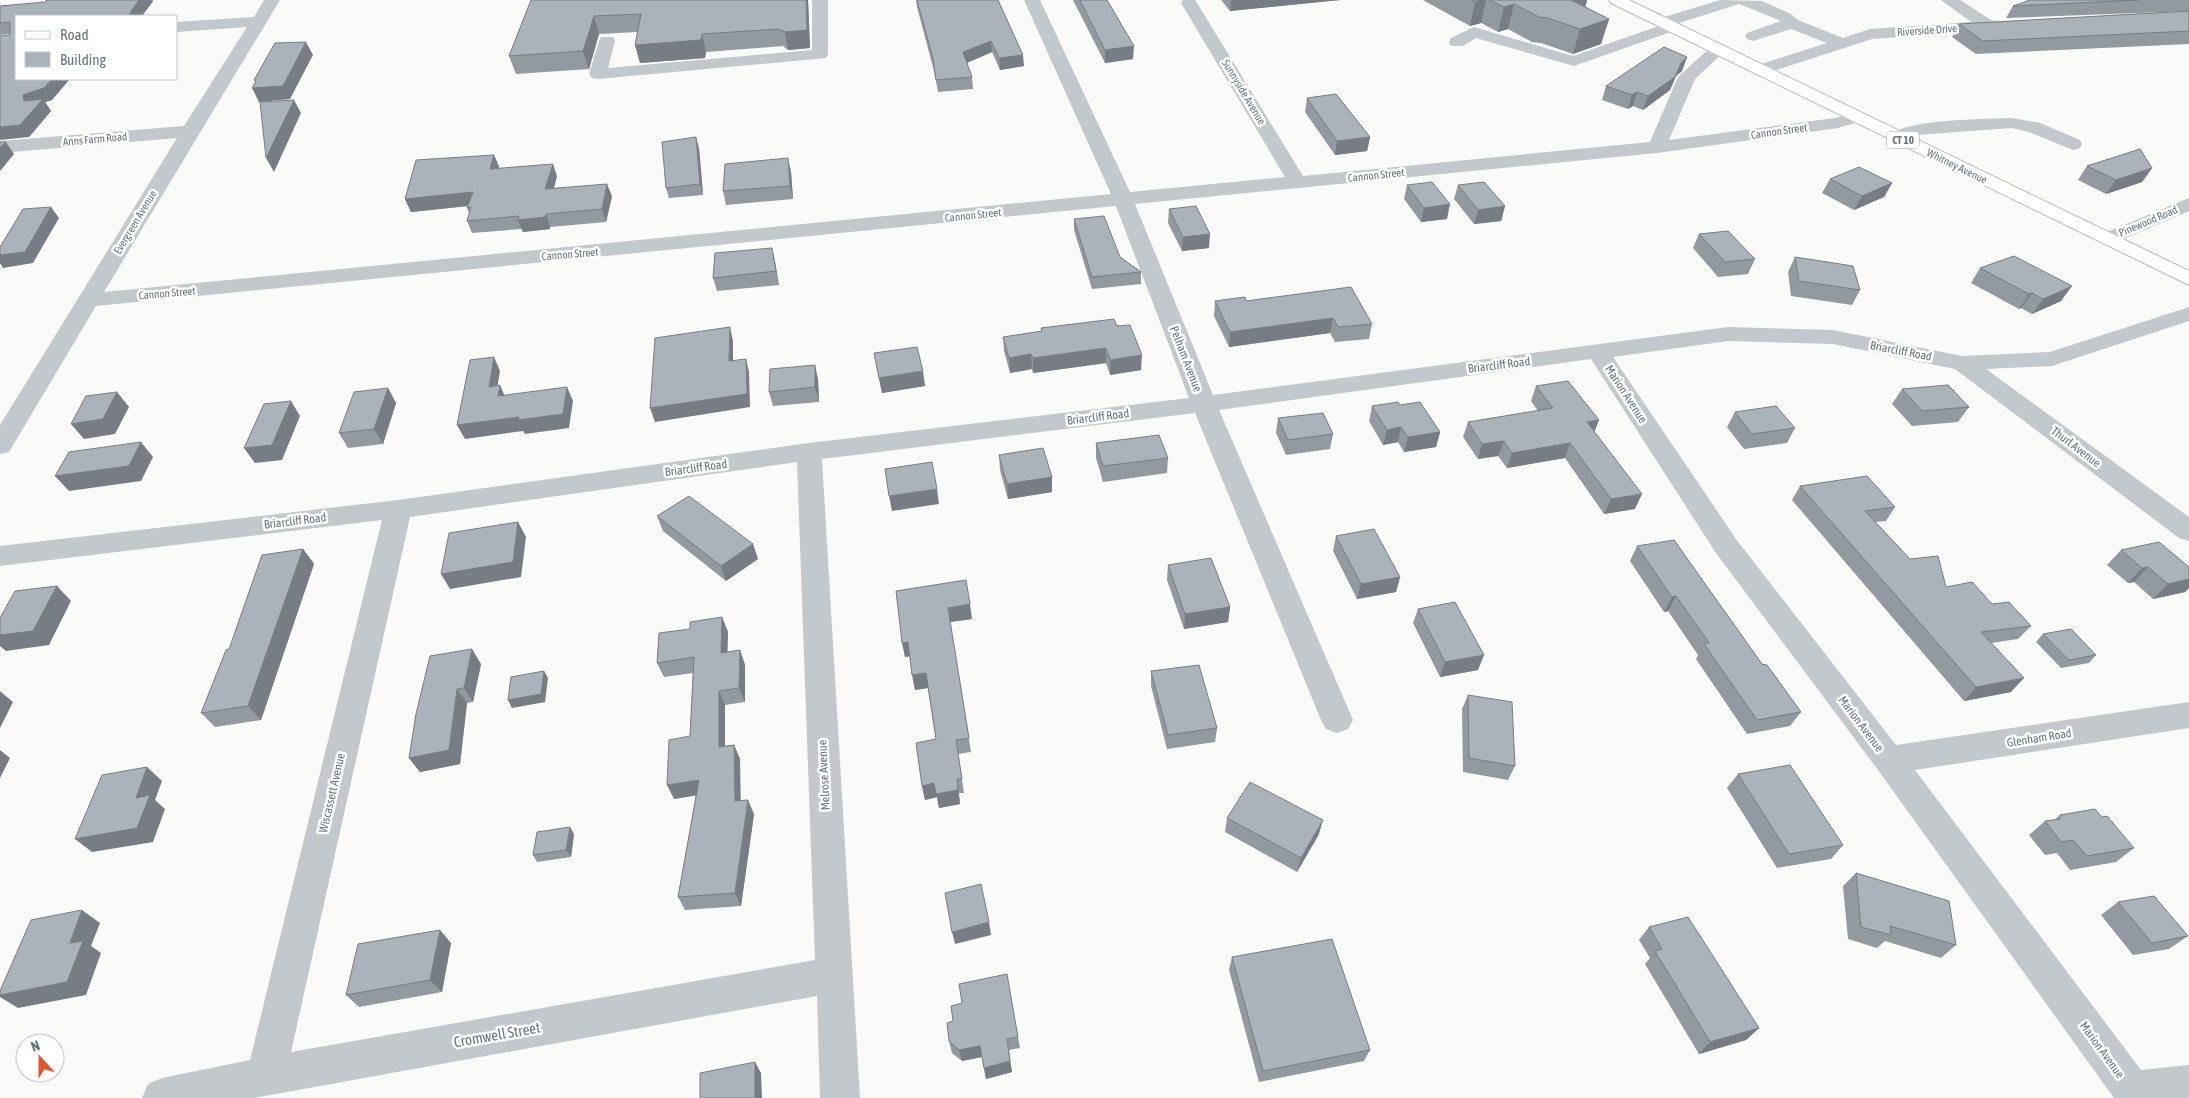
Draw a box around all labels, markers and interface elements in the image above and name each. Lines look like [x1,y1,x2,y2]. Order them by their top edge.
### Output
legend [15,15,178,80]
street label: Riverside Drive [1897,22,1957,38]
text: Road [60,26,89,43]
text: Building [60,51,106,68]
street label: Sunnyside Avenue [1220,57,1268,127]
street label: Cannon Street [1750,121,1808,141]
street label: Anns Farm Road [62,130,128,148]
road number: CT 10 [1887,132,1919,148]
street label: Whitney Avenue [1925,146,1989,186]
street label: Cannon Street [1347,166,1405,184]
street label: Evergreen Avenue [111,188,159,256]
street label: Pinewood Road [2117,203,2179,239]
street label: Cannon Street [944,206,1002,224]
street label: Cannon Street [541,246,599,262]
street label: Cannon Street [138,285,196,301]
street label: Pelham Avenue [1167,324,1205,394]
street label: Briarcliff Road [1869,338,1933,364]
street label: Briarcliff Road [1467,354,1531,376]
street label: Marion Avenue [1602,362,1650,426]
street label: Briarcliff Road [1066,406,1130,428]
street label: Thurl Avenue [2049,424,2103,470]
street label: Briarcliff Road [664,457,728,479]
street label: Briarcliff Road [263,510,327,532]
street label: Marion Avenue [1835,693,1887,755]
street label: Glenham Road [2006,726,2072,750]
street label: Melrose Avenue [815,739,833,811]
street label: Wiscassett Avenue [316,752,348,834]
street label: Cromwell Street [452,1019,542,1050]
street label: Marion Avenue [2077,1019,2127,1081]
north arrow [15,1033,65,1083]
text: N [29,1037,42,1055]

